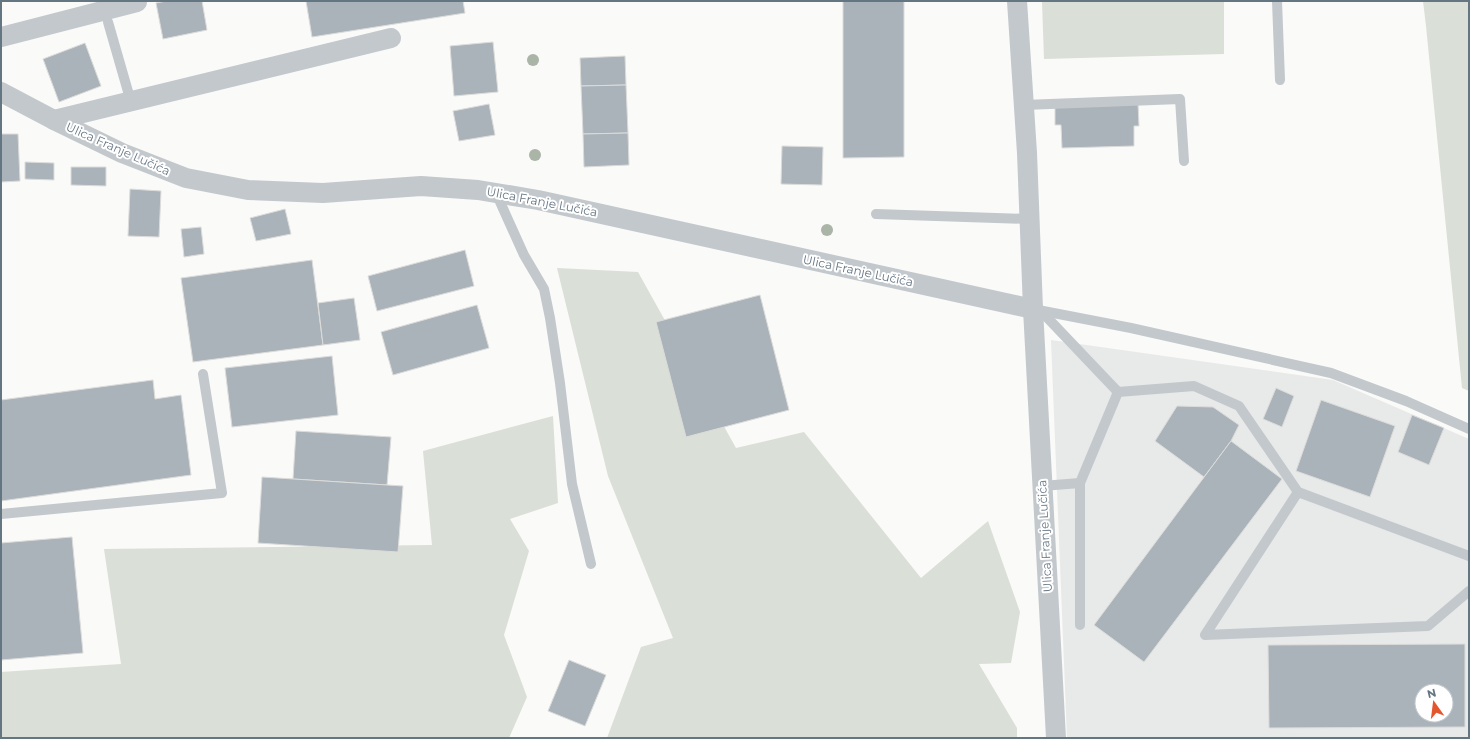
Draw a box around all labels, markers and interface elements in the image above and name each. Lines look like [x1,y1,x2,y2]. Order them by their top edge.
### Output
street label: Ulica Franje Lučića [64,119,173,178]
street label: Ulica Franje Lučića [486,183,599,220]
street label: Ulica Franje Lučića [802,251,915,290]
street label: Ulica Franje Lučića [1034,480,1055,593]
north arrow [1414,683,1454,723]
text: N [1426,685,1438,701]

